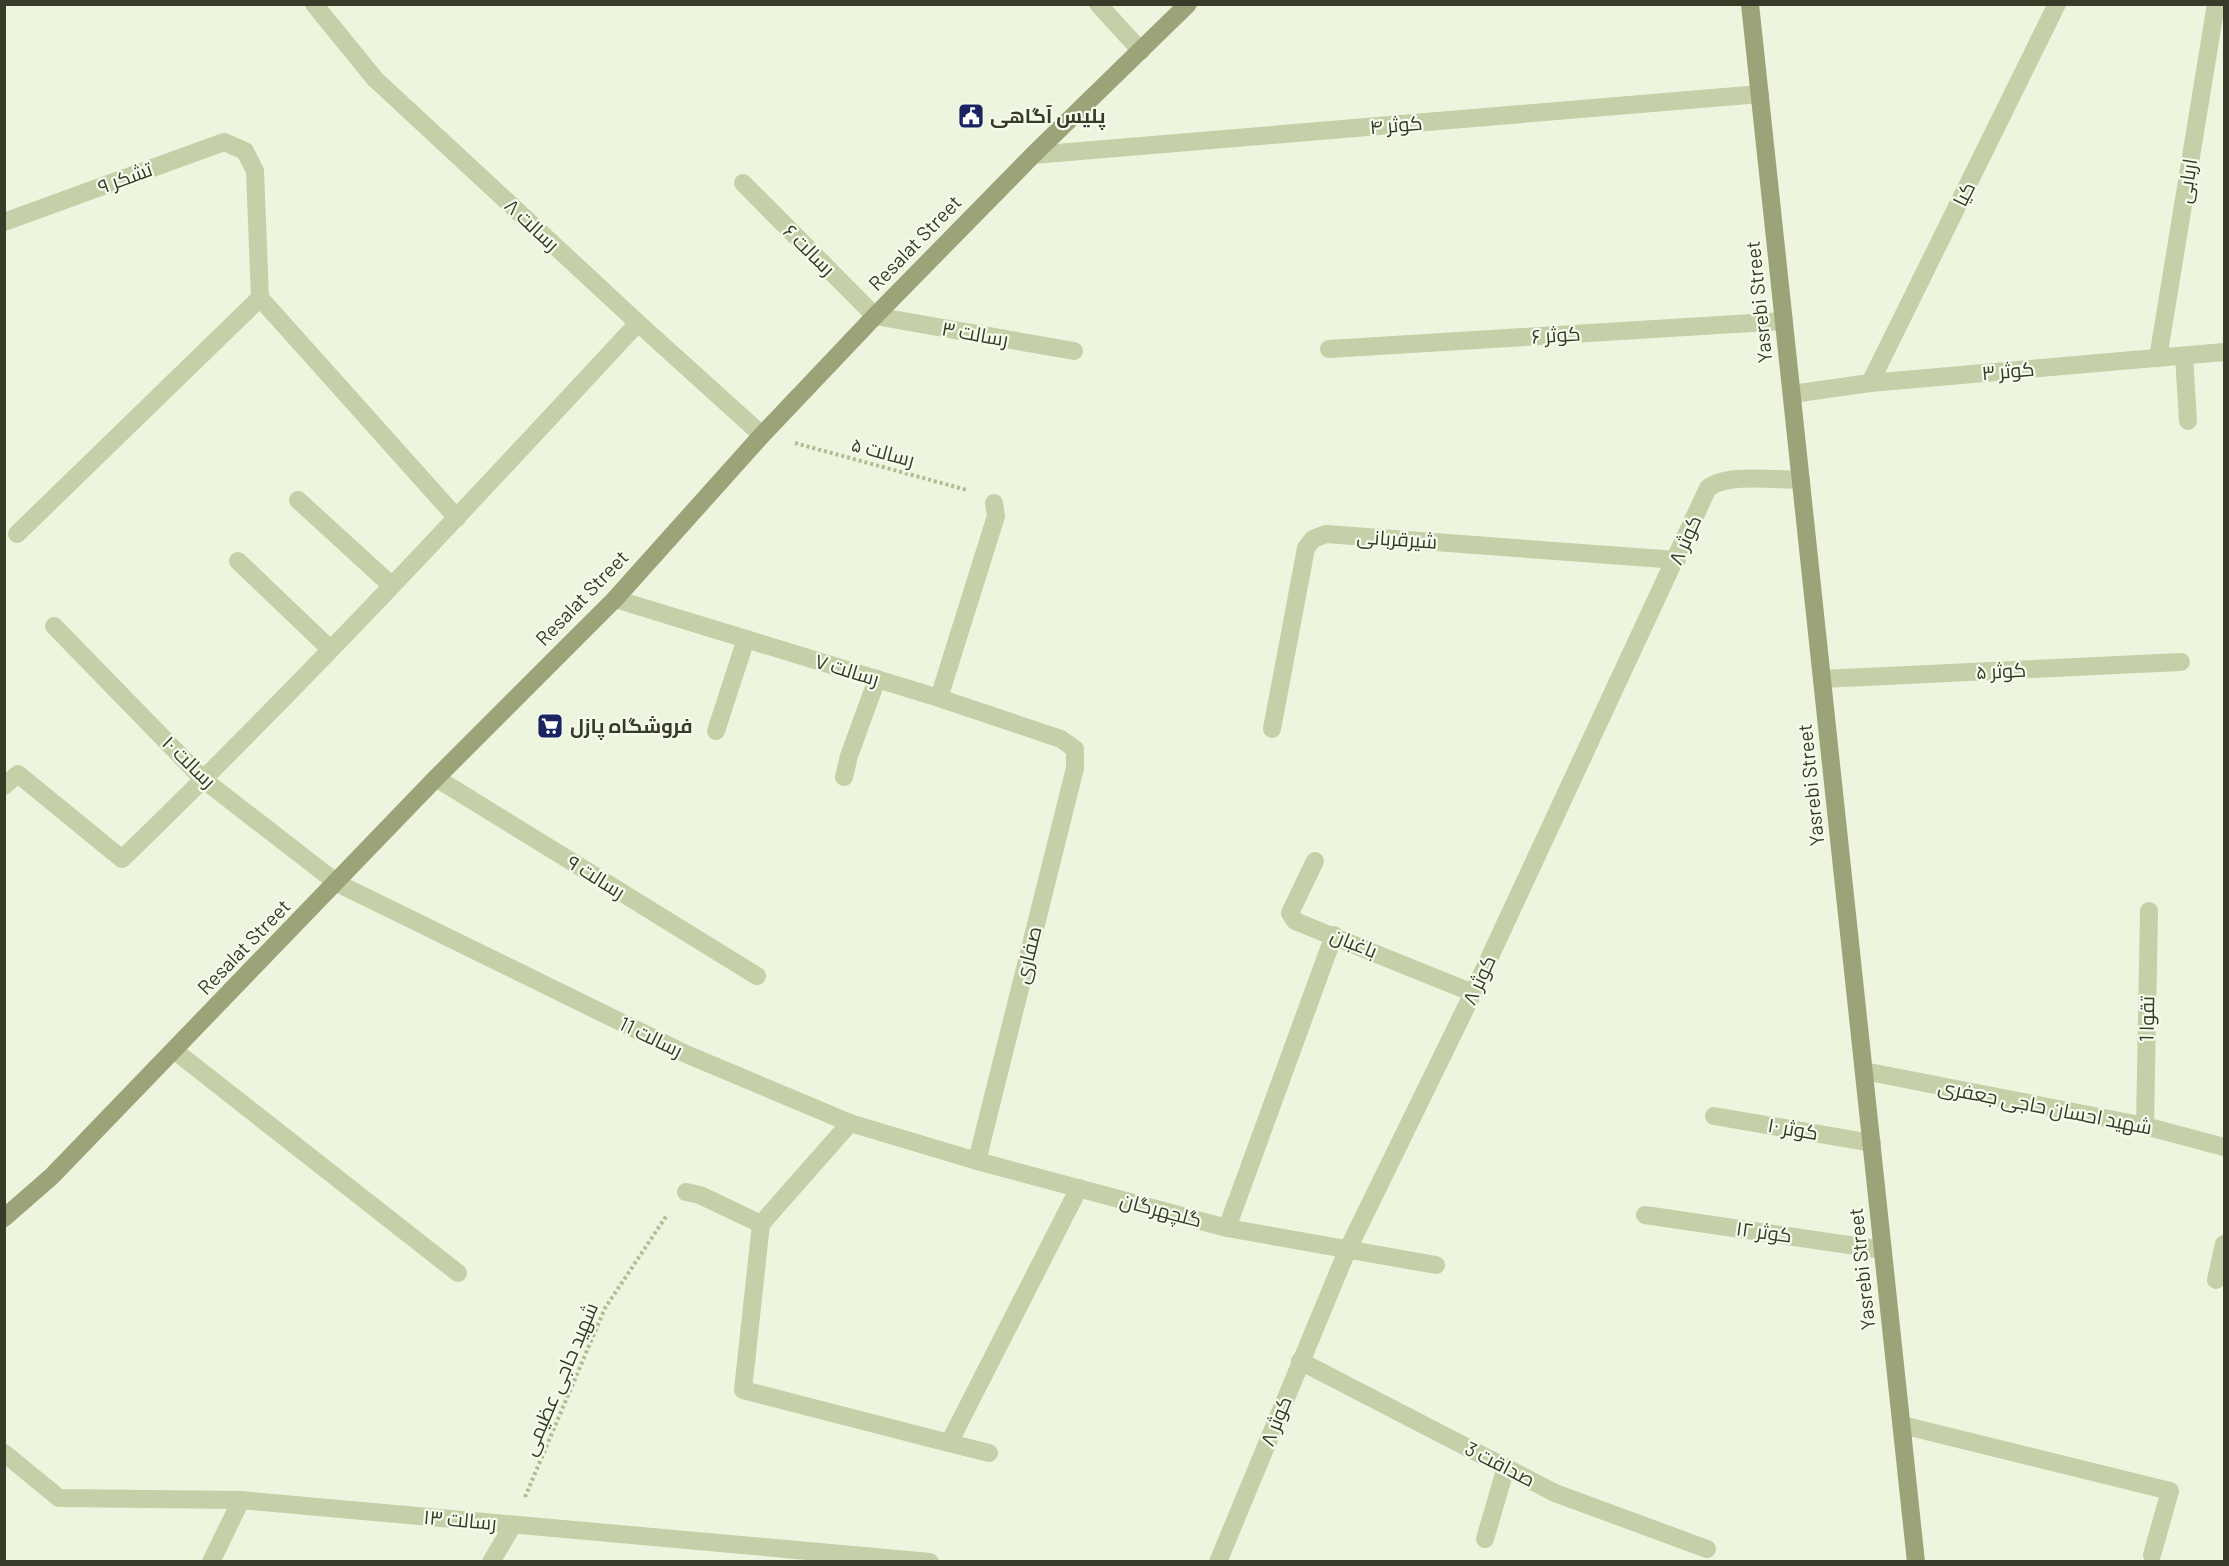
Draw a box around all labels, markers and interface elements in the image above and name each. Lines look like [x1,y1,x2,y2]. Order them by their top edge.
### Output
public building icon: پلیس آگاهی [956,101,986,131]
place label: پلیس آگاهی [990,103,1105,130]
street label: کوثر ۴ [1369,110,1423,139]
street label: تشکر ۹ [94,156,156,199]
street label: اربابی [2171,157,2203,205]
street label: کیا [1947,177,1979,210]
street label: Resalat Street [863,190,966,295]
street label: رسالت ۸ [500,193,565,256]
street label: رسالت ۶ [778,218,841,281]
street label: Yasrebi Street [1740,240,1776,364]
street label: رسالت ۳ [940,315,1010,352]
street label: کوثر ۶ [1531,320,1581,349]
street label: کوثر ۳ [1980,356,2035,385]
street label: رسالت ۵ [849,431,918,472]
street label: کوثر ۸ [1663,511,1707,569]
street label: شیرقربانی [1356,523,1438,555]
street label: Resalat Street [530,545,633,650]
street label: رسالت ۷ [812,648,882,691]
street label: کوثر ۵ [1975,657,2027,684]
supermarket icon: فروشگاه پازل [535,711,565,741]
place label: فروشگاه پازل [570,713,693,740]
street label: Yasrebi Street [1792,723,1828,847]
street label: رسالت ۱۰ [157,730,221,793]
street label: رسالت ۹ [563,849,630,904]
street label: Resalat Street [192,894,295,999]
street label: باغبان [1327,922,1381,964]
street label: صفاری [1008,924,1048,986]
street label: کوثر ۸ [1456,951,1501,1009]
street label: تقوا 1 [2134,995,2159,1042]
street label: رسالت 11 [615,1010,687,1063]
street label: شهید احسان حاجی جعفری [1936,1073,2154,1141]
street label: کوثر ۱۰ [1766,1112,1820,1145]
street label: گلچهرگان [1117,1187,1205,1233]
street label: Yasrebi Street [1843,1207,1879,1331]
street label: کوثر ۱۲ [1735,1215,1794,1248]
street label: شهید حاجی عظیمی [516,1298,604,1460]
street label: کوثر ۸ [1254,1392,1297,1450]
street label: صداقت 3 [1461,1435,1539,1491]
street label: رسالت ۱۳ [422,1504,498,1535]

